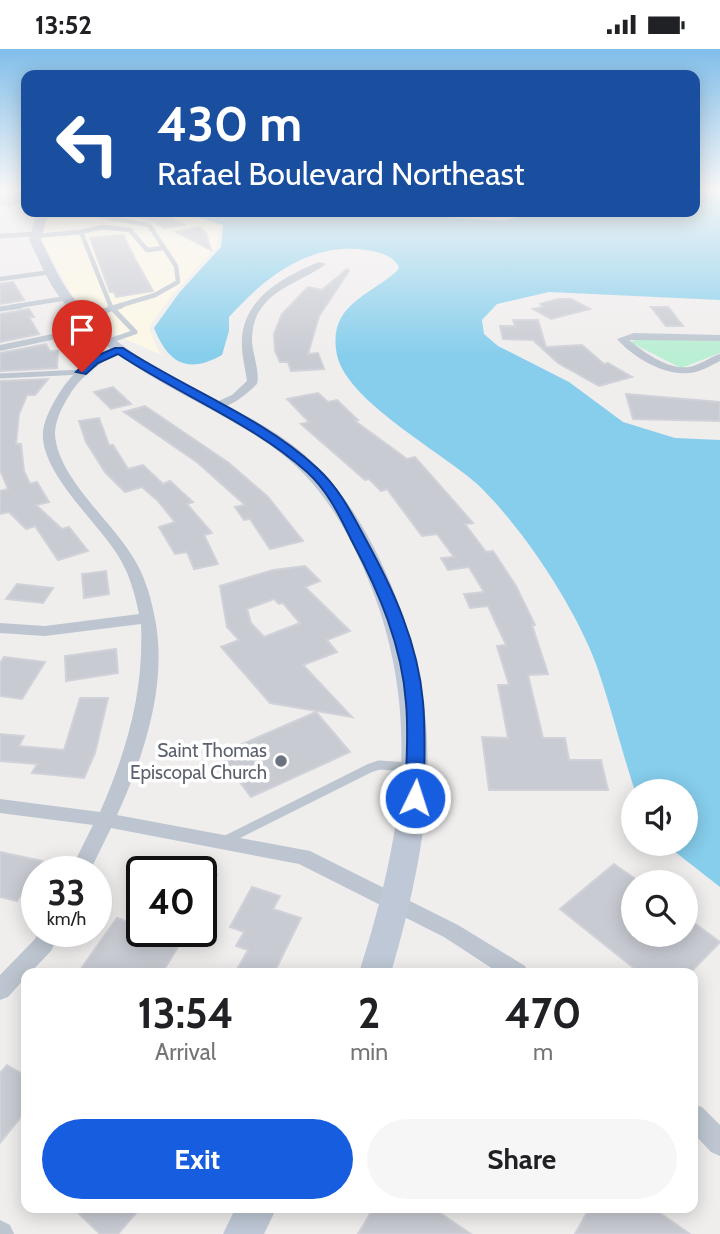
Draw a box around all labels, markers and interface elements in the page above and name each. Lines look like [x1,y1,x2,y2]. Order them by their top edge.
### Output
text: 13:52 [35,9,92,41]
text: 430 m [157,94,302,153]
icon: left [42,98,133,189]
text: Rafael Boulevard Northeast [157,154,525,193]
pin [52,300,112,372]
icon: arrive [63,311,101,349]
place label: Saint Thomas Episcopal Church [130,739,267,784]
marker: Saint Thomas Episcopal Church [273,753,289,769]
position arrow [378,761,452,835]
map controls [621,779,698,947]
button: sound [621,779,698,856]
speed limit sign: 40 [126,856,217,947]
button: search [621,870,698,947]
text: 33 [48,871,85,914]
text: km/h [47,908,86,930]
text: 13:54 [138,987,234,1039]
text: 2 [358,987,380,1039]
text: 470 [505,987,581,1039]
text: Arrival [155,1038,216,1066]
text: min [350,1038,388,1066]
text: m [533,1038,553,1066]
button: Exit [42,1119,353,1199]
button: Share [367,1119,677,1199]

